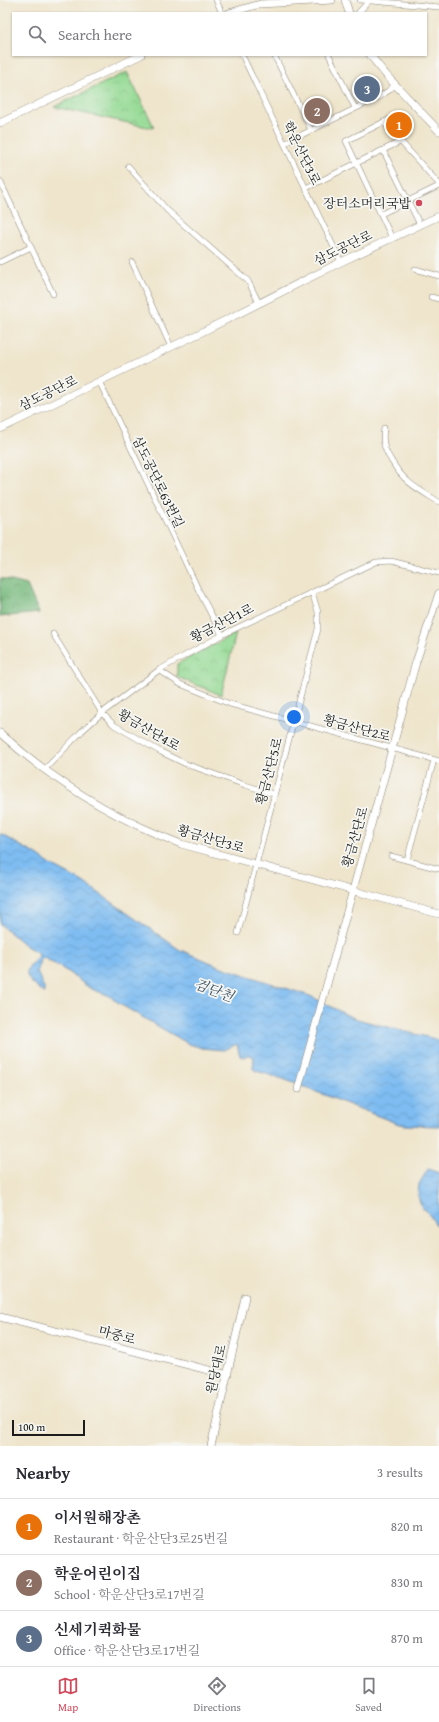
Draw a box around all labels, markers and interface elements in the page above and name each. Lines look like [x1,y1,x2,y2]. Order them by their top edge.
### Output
search box [12,12,427,56]
icon: search [26,23,48,45]
text: Search here [58,24,132,45]
pin: 3 [354,74,380,104]
pin: 2 [304,96,330,126]
pin: 1 [386,110,412,140]
street label: 학운산단3로 [278,118,326,189]
place label: 장터소머리국밥 [323,194,411,213]
marker: 장터소머리국밥 [414,198,424,208]
street label: 삼도공단로 [311,226,376,270]
street label: 삼도공단로 [16,371,81,415]
street label: 삼도공단로63번길 [127,433,189,531]
street label: 황금산단1로 [187,599,257,647]
street label: 황금산단4로 [114,705,184,756]
your location [284,707,304,727]
street label: 황금산단2로 [321,710,393,746]
street label: 황금산단5로 [251,735,287,807]
street label: 황금산단로 [337,804,373,870]
street label: 황금산단3로 [175,820,247,858]
water label: 검단천 [191,973,238,1007]
street label: 마중로 [96,1321,138,1349]
street label: 원당대로 [201,1342,231,1396]
scale bar [12,1418,85,1437]
text: 100 m [18,1419,45,1435]
text: Nearby [16,1460,70,1485]
text: 3 results [377,1463,423,1482]
text: 이서원해장촌 [54,1507,141,1528]
text: 1 [26,1517,32,1536]
text: 820 m [391,1517,423,1536]
text: Restaurant · 학운산단3로25번길 [54,1529,228,1548]
text: 학운어린이집 [54,1563,141,1584]
text: 2 [26,1573,32,1592]
text: 830 m [391,1573,423,1592]
text: School · 학운산단3로17번길 [54,1585,205,1604]
text: 신세기퀵화물 [54,1619,141,1640]
text: 3 [26,1629,32,1648]
text: 870 m [391,1629,423,1648]
text: Office · 학운산단3로17번길 [54,1641,200,1660]
tab: Map [57,1675,79,1715]
tab: Directions [194,1675,241,1715]
tab: Saved [355,1675,382,1715]

